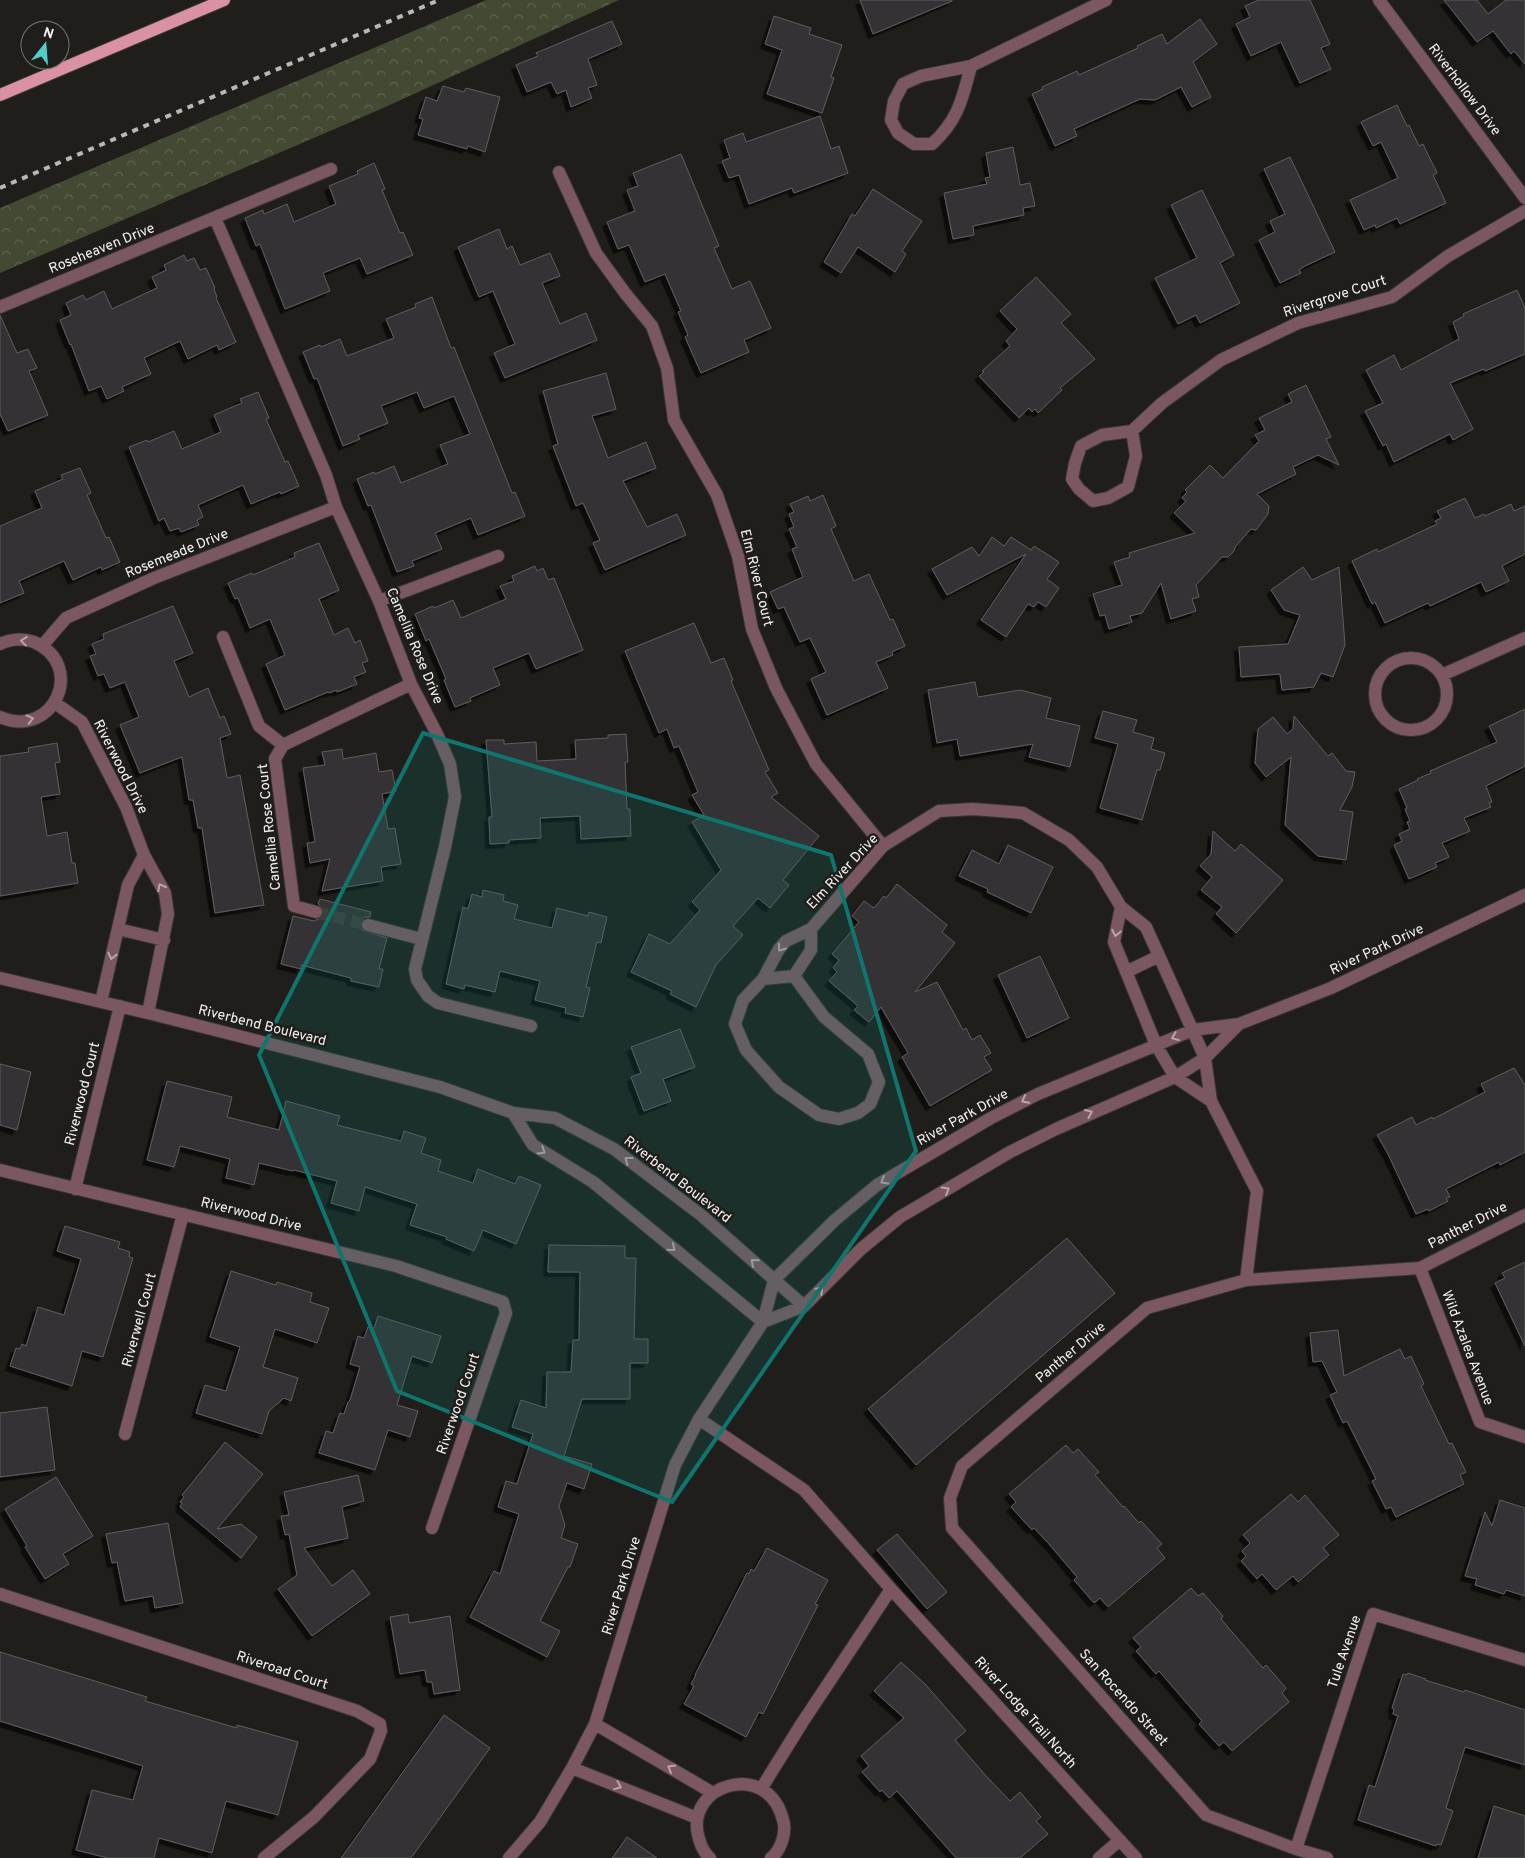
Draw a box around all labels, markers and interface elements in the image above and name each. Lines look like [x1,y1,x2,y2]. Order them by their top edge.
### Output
north arrow [20,20,70,70]
text: N [41,24,56,44]
street label: Riverhollow Drive [1424,41,1504,139]
street label: Roseheaven Drive [47,220,157,278]
street label: Rivergrove Court [1281,272,1389,322]
street label: Rosemeade Drive [123,526,231,582]
street label: Elm River Court [736,528,776,628]
street label: Camellia Rose Drive [382,585,446,707]
one-way arrow [19,636,27,647]
one-way arrow [25,714,34,725]
street label: Riverwood Drive [89,717,151,817]
street label: Camellia Rose Court [255,763,285,891]
street label: Elm River Drive [804,831,882,913]
one-way arrow [157,883,167,892]
street label: River Park Drive [1327,921,1427,979]
one-way arrow [1111,928,1121,937]
one-way arrow [778,942,787,952]
one-way arrow [107,951,118,960]
street label: Riverbend Boulevard [196,1002,328,1050]
one-way arrow [1171,1031,1180,1042]
street label: Riverwood Court [62,1040,104,1148]
street label: River Park Drive [914,1086,1012,1150]
one-way arrow [1021,1094,1030,1104]
one-way arrow [1084,1109,1093,1120]
street label: Riverbend Boulevard [620,1133,734,1227]
one-way arrow [537,1144,546,1154]
one-way arrow [625,1157,634,1165]
one-way arrow [881,1174,890,1184]
one-way arrow [941,1186,950,1196]
street label: Riverwood Drive [199,1194,303,1236]
street label: Panther Drive [1426,1199,1510,1253]
one-way arrow [666,1243,675,1252]
one-way arrow [751,1259,760,1268]
street label: Riverwell Court [119,1271,161,1369]
one-way arrow [814,1287,823,1296]
street label: Wild Azalea Avenue [1437,1288,1497,1408]
street label: Panther Drive [1032,1319,1110,1387]
street label: Riverwood Court [434,1351,484,1457]
street label: River Park Drive [599,1535,645,1637]
street label: Tule Avenue [1325,1613,1365,1691]
street label: San Rocendo Street [1075,1646,1171,1750]
street label: Riveroad Court [234,1648,330,1694]
street label: River Lodge Trail North [970,1654,1080,1772]
one-way arrow [667,1765,676,1775]
one-way arrow [613,1780,622,1790]

